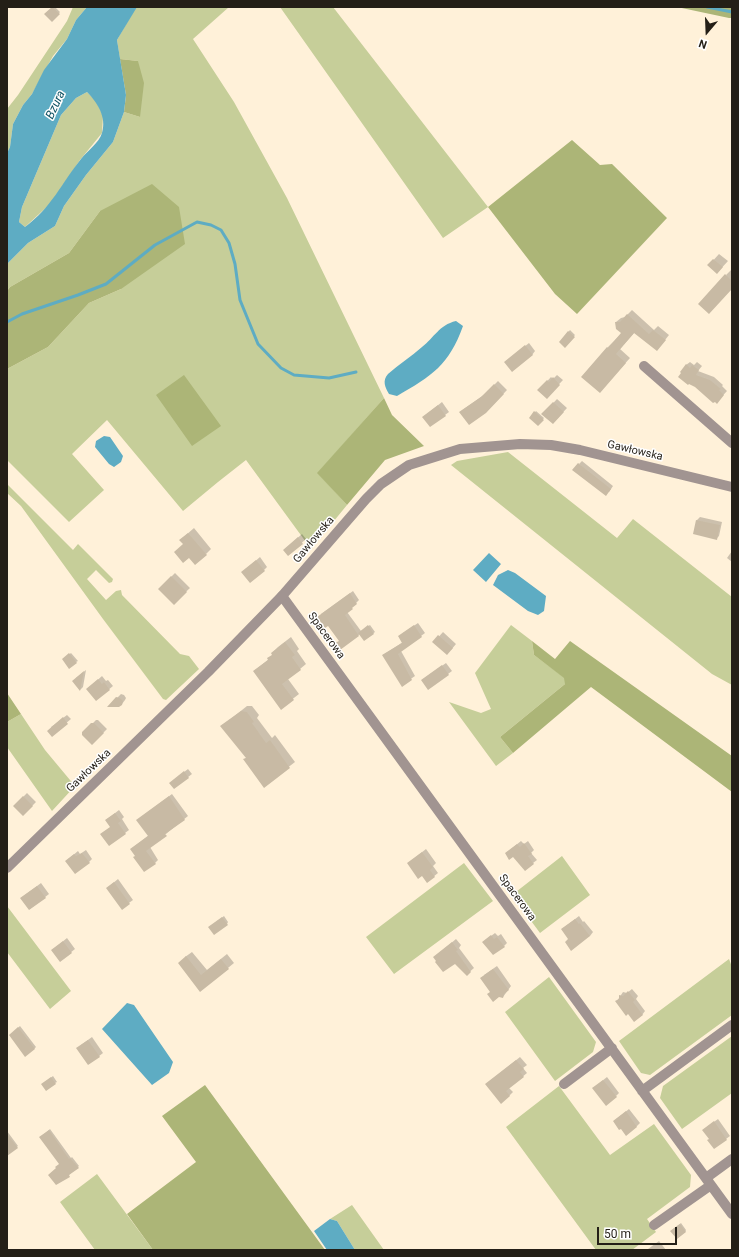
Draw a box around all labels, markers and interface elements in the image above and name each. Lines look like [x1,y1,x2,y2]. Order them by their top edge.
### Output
north arrow [687,12,727,52]
text: N [697,36,709,51]
water label: Bzura [43,89,69,121]
street label: Gawłowska [606,438,664,464]
street label: Gawłowska [291,514,337,566]
street label: Spacerowa [305,610,347,662]
street label: Gawłowska [64,747,114,795]
street label: Spacerowa [496,872,538,924]
scale bar [599,1219,679,1245]
text: 50 m [604,1227,631,1241]

